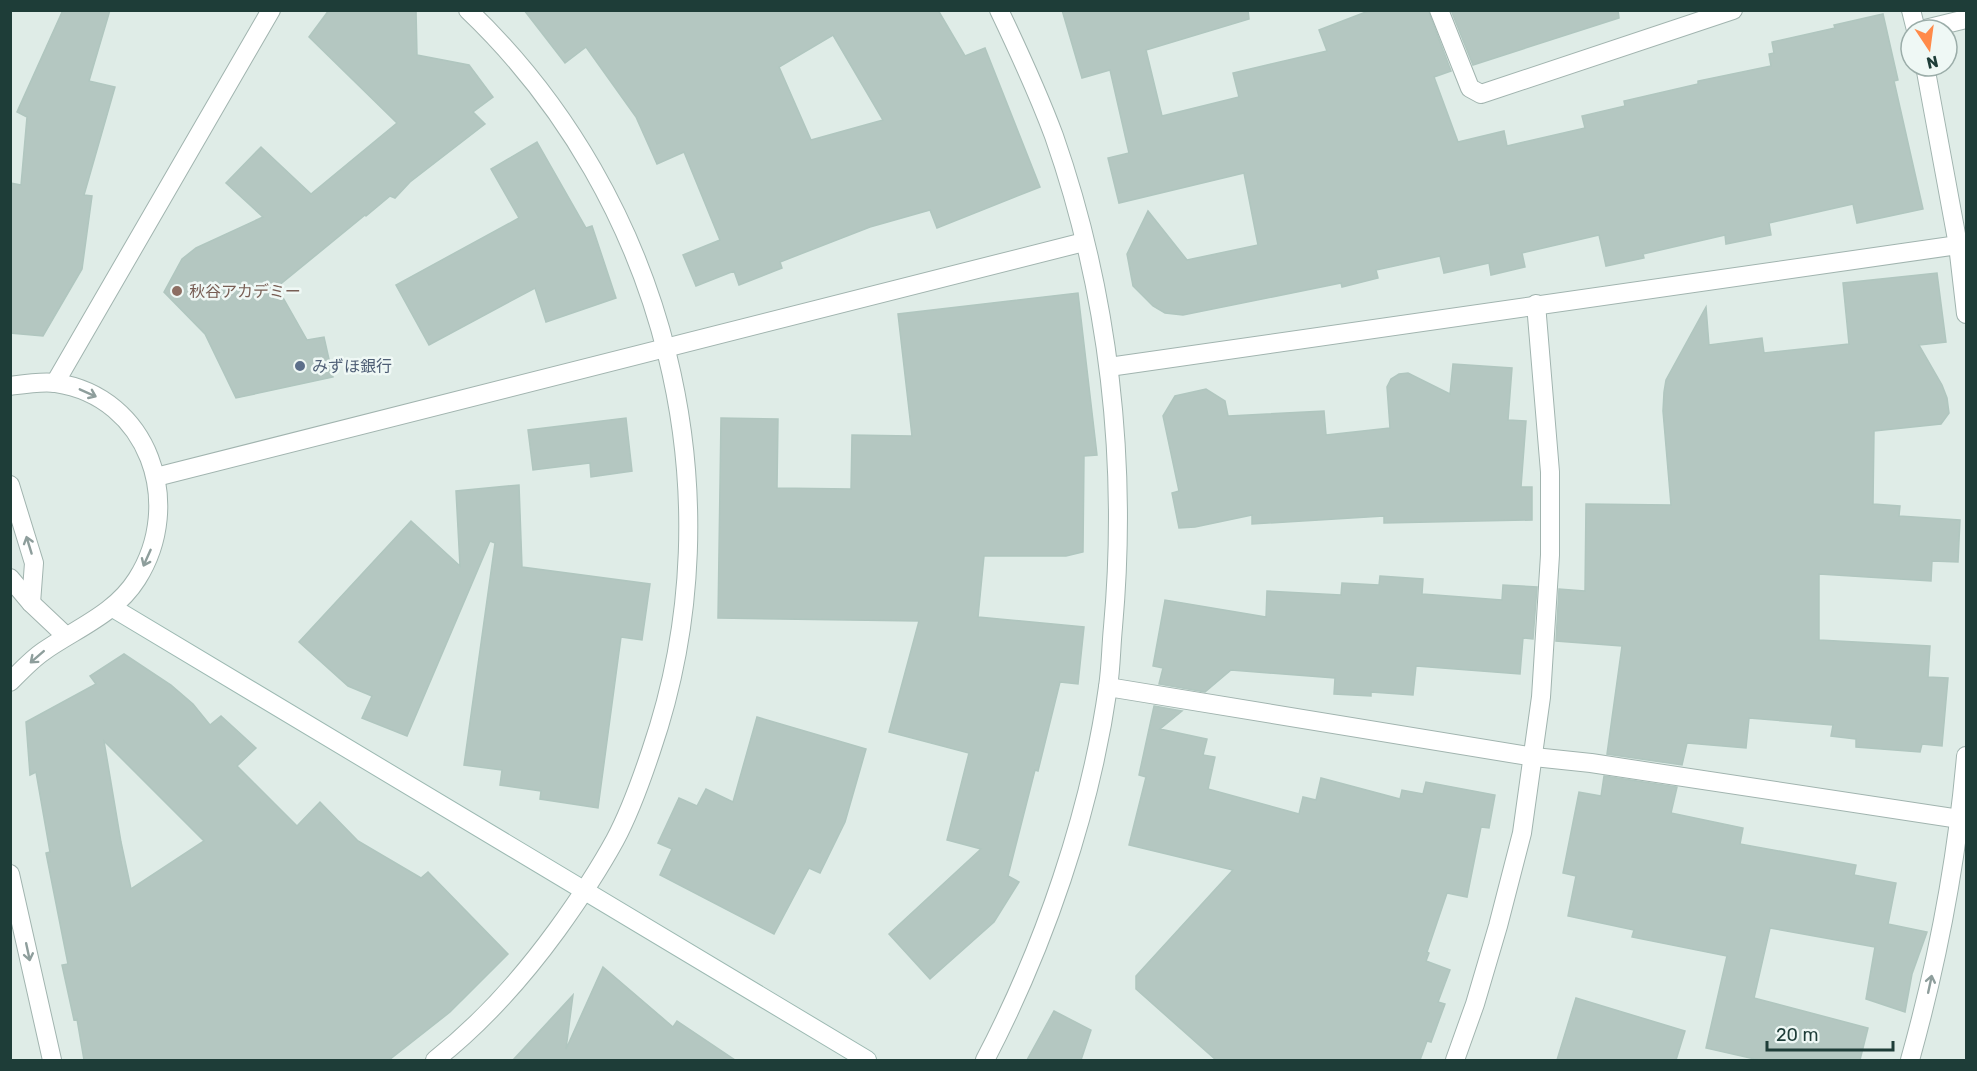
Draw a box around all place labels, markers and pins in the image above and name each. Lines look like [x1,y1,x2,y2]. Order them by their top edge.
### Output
place label: 秋谷アカデミー [189,282,301,301]
marker: 秋谷アカデミー [170,284,184,298]
place label: みずほ銀行 [312,357,392,376]
marker: みずほ銀行 [293,359,307,373]

